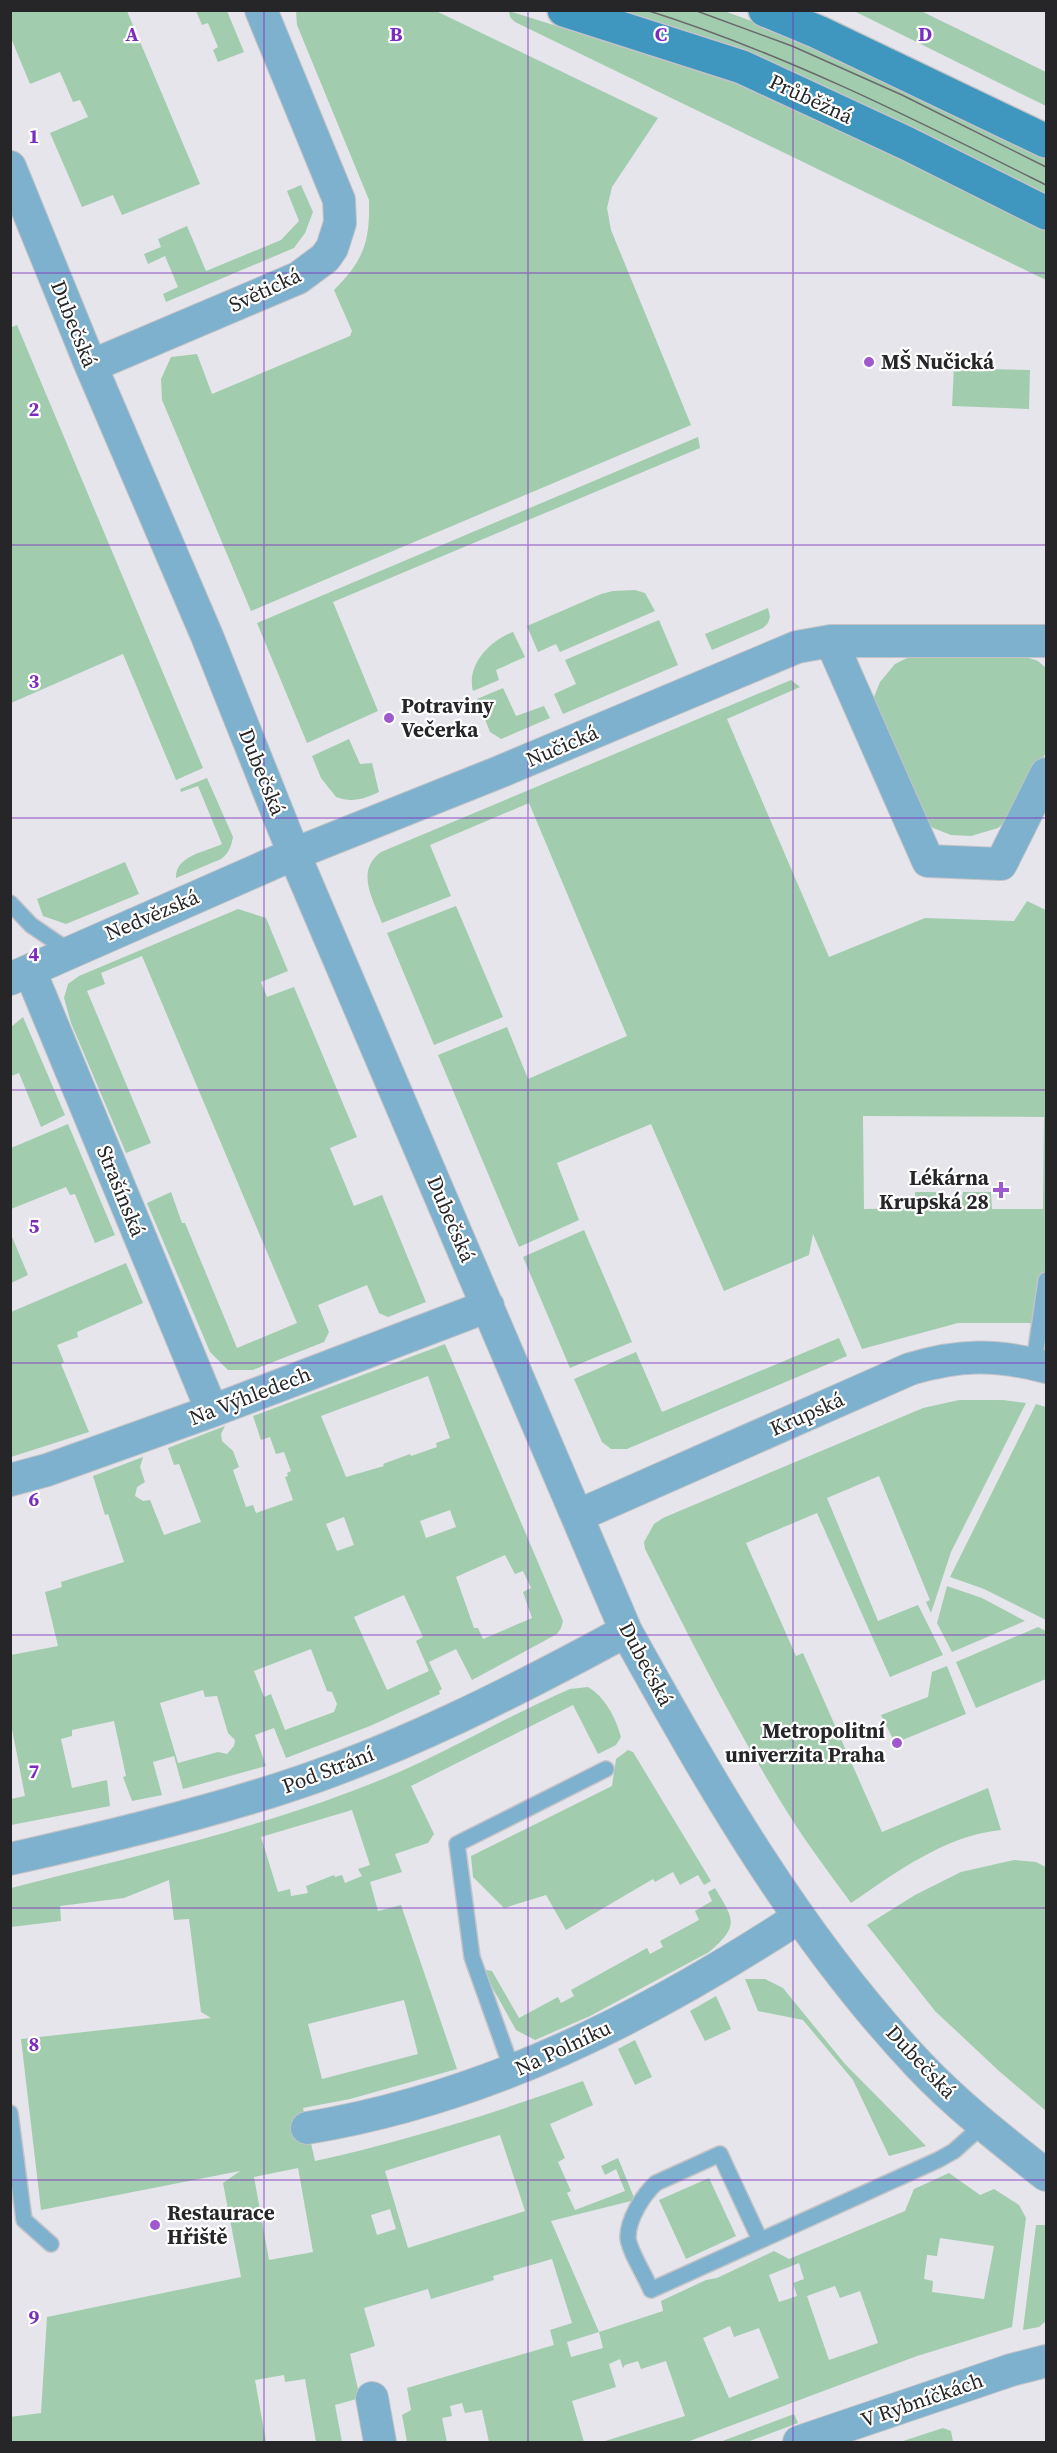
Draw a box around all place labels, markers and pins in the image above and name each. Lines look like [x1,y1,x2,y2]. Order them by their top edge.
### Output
place label: MŠ Nučická [881,347,995,376]
marker: MŠ Nučická [862,355,876,369]
place label: Potraviny Večerka [401,691,495,744]
marker: Potraviny Večerka [382,711,396,725]
place label: Lékárna Krupská 28 [879,1163,990,1216]
marker: Lékárna Krupská 28 [994,1183,1008,1197]
place label: Metropolitní univerzita Praha [725,1716,886,1769]
marker: Metropolitní univerzita Praha [890,1736,904,1750]
place label: Restaurace Hřiště [167,2198,275,2251]
marker: Restaurace Hřiště [148,2218,162,2232]

